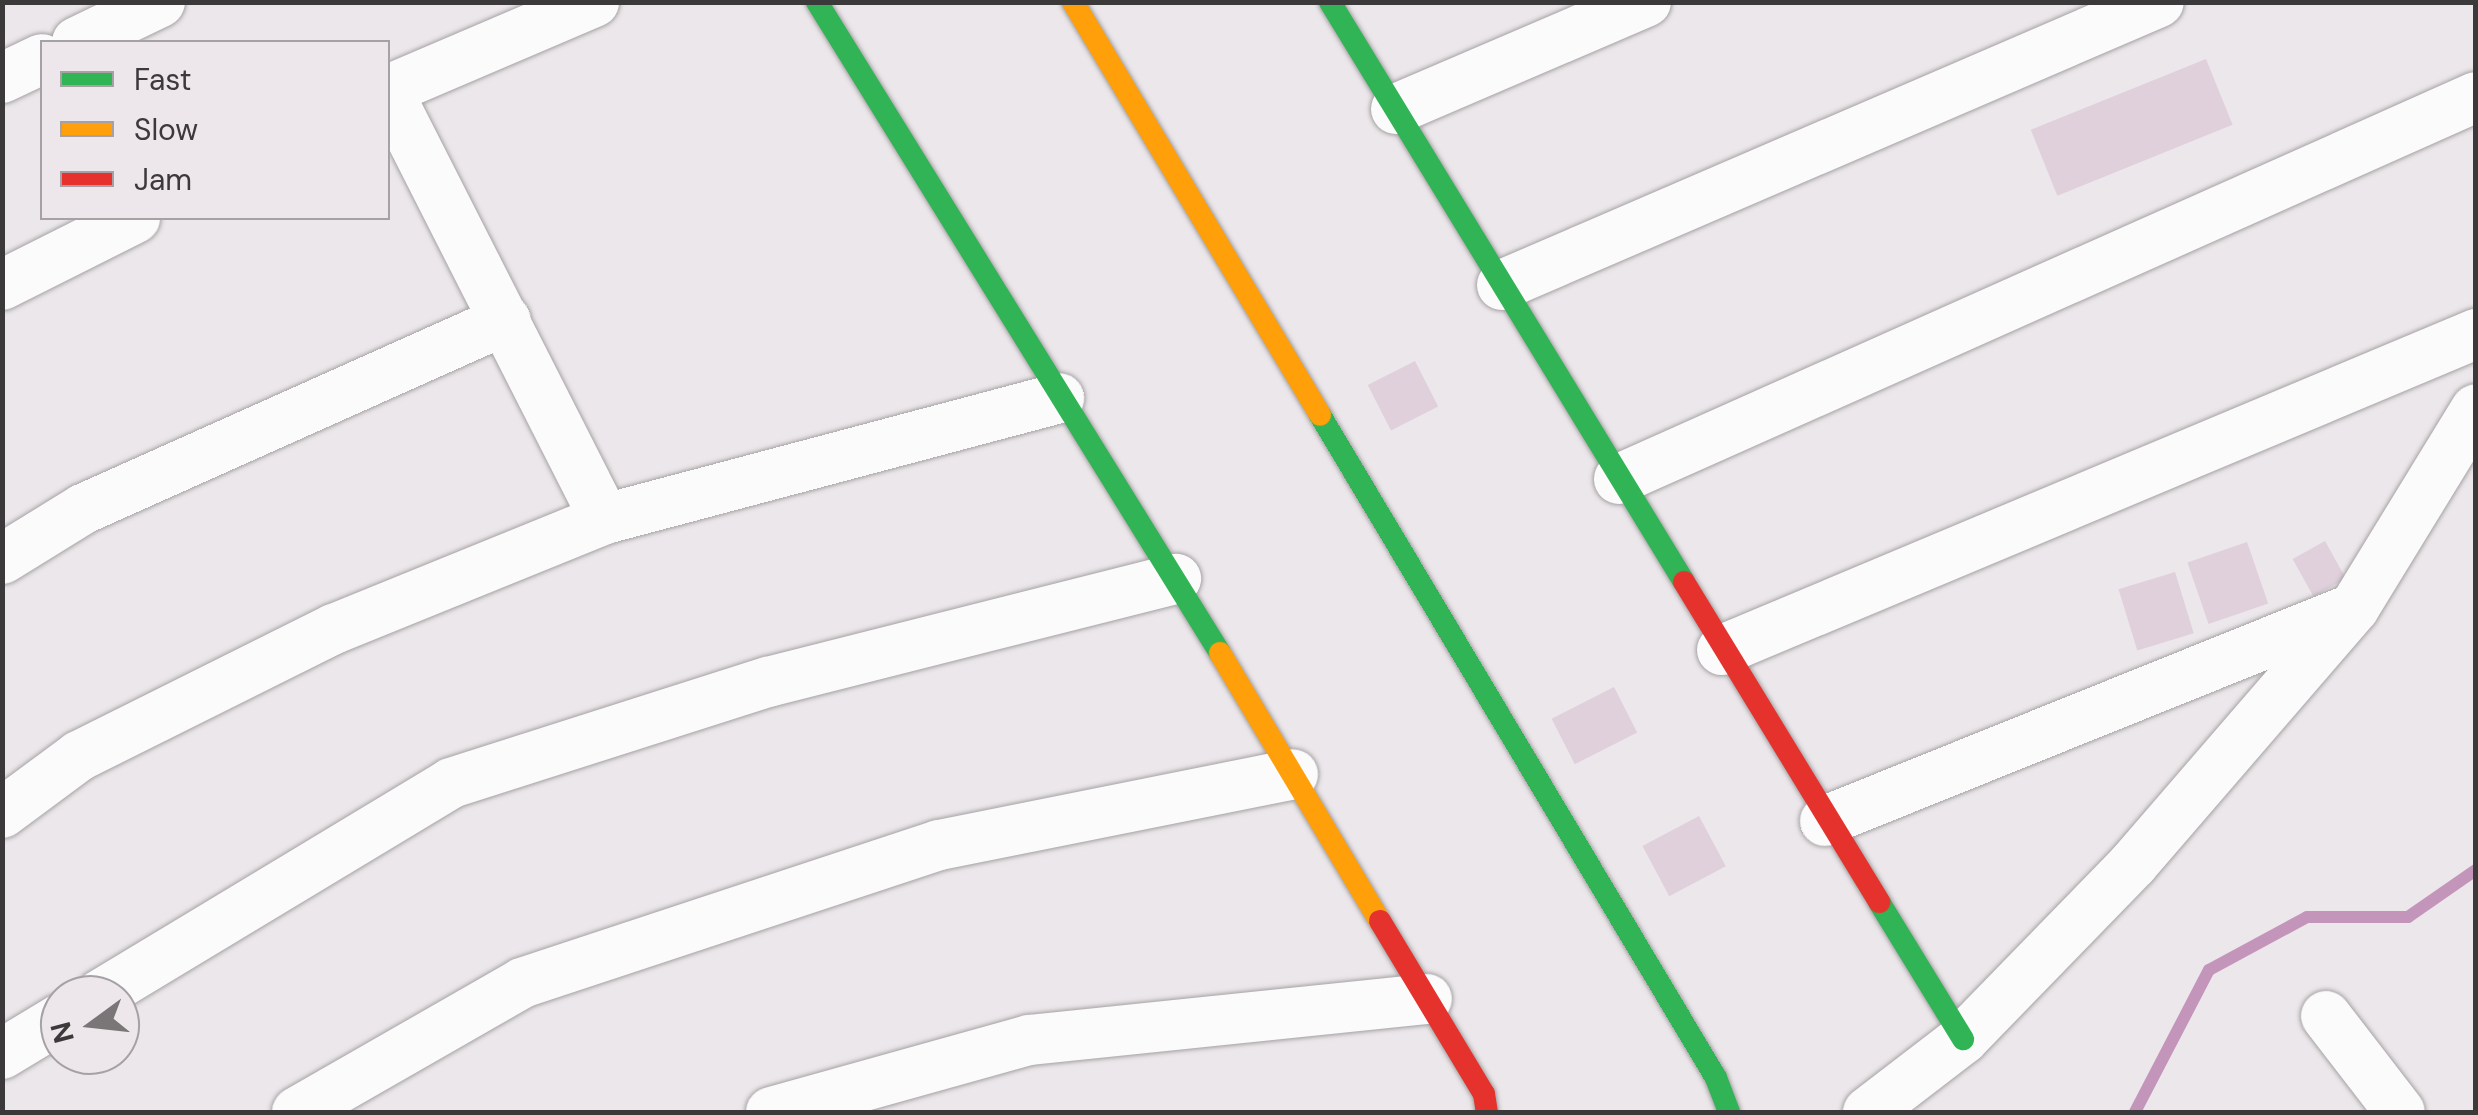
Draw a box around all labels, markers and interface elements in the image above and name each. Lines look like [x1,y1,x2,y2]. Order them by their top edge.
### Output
legend [40,40,390,220]
text: Fast [134,60,192,99]
text: Slow [134,110,198,149]
text: Jam [134,160,192,199]
north arrow [40,975,140,1075]
text: N [42,1018,83,1047]

